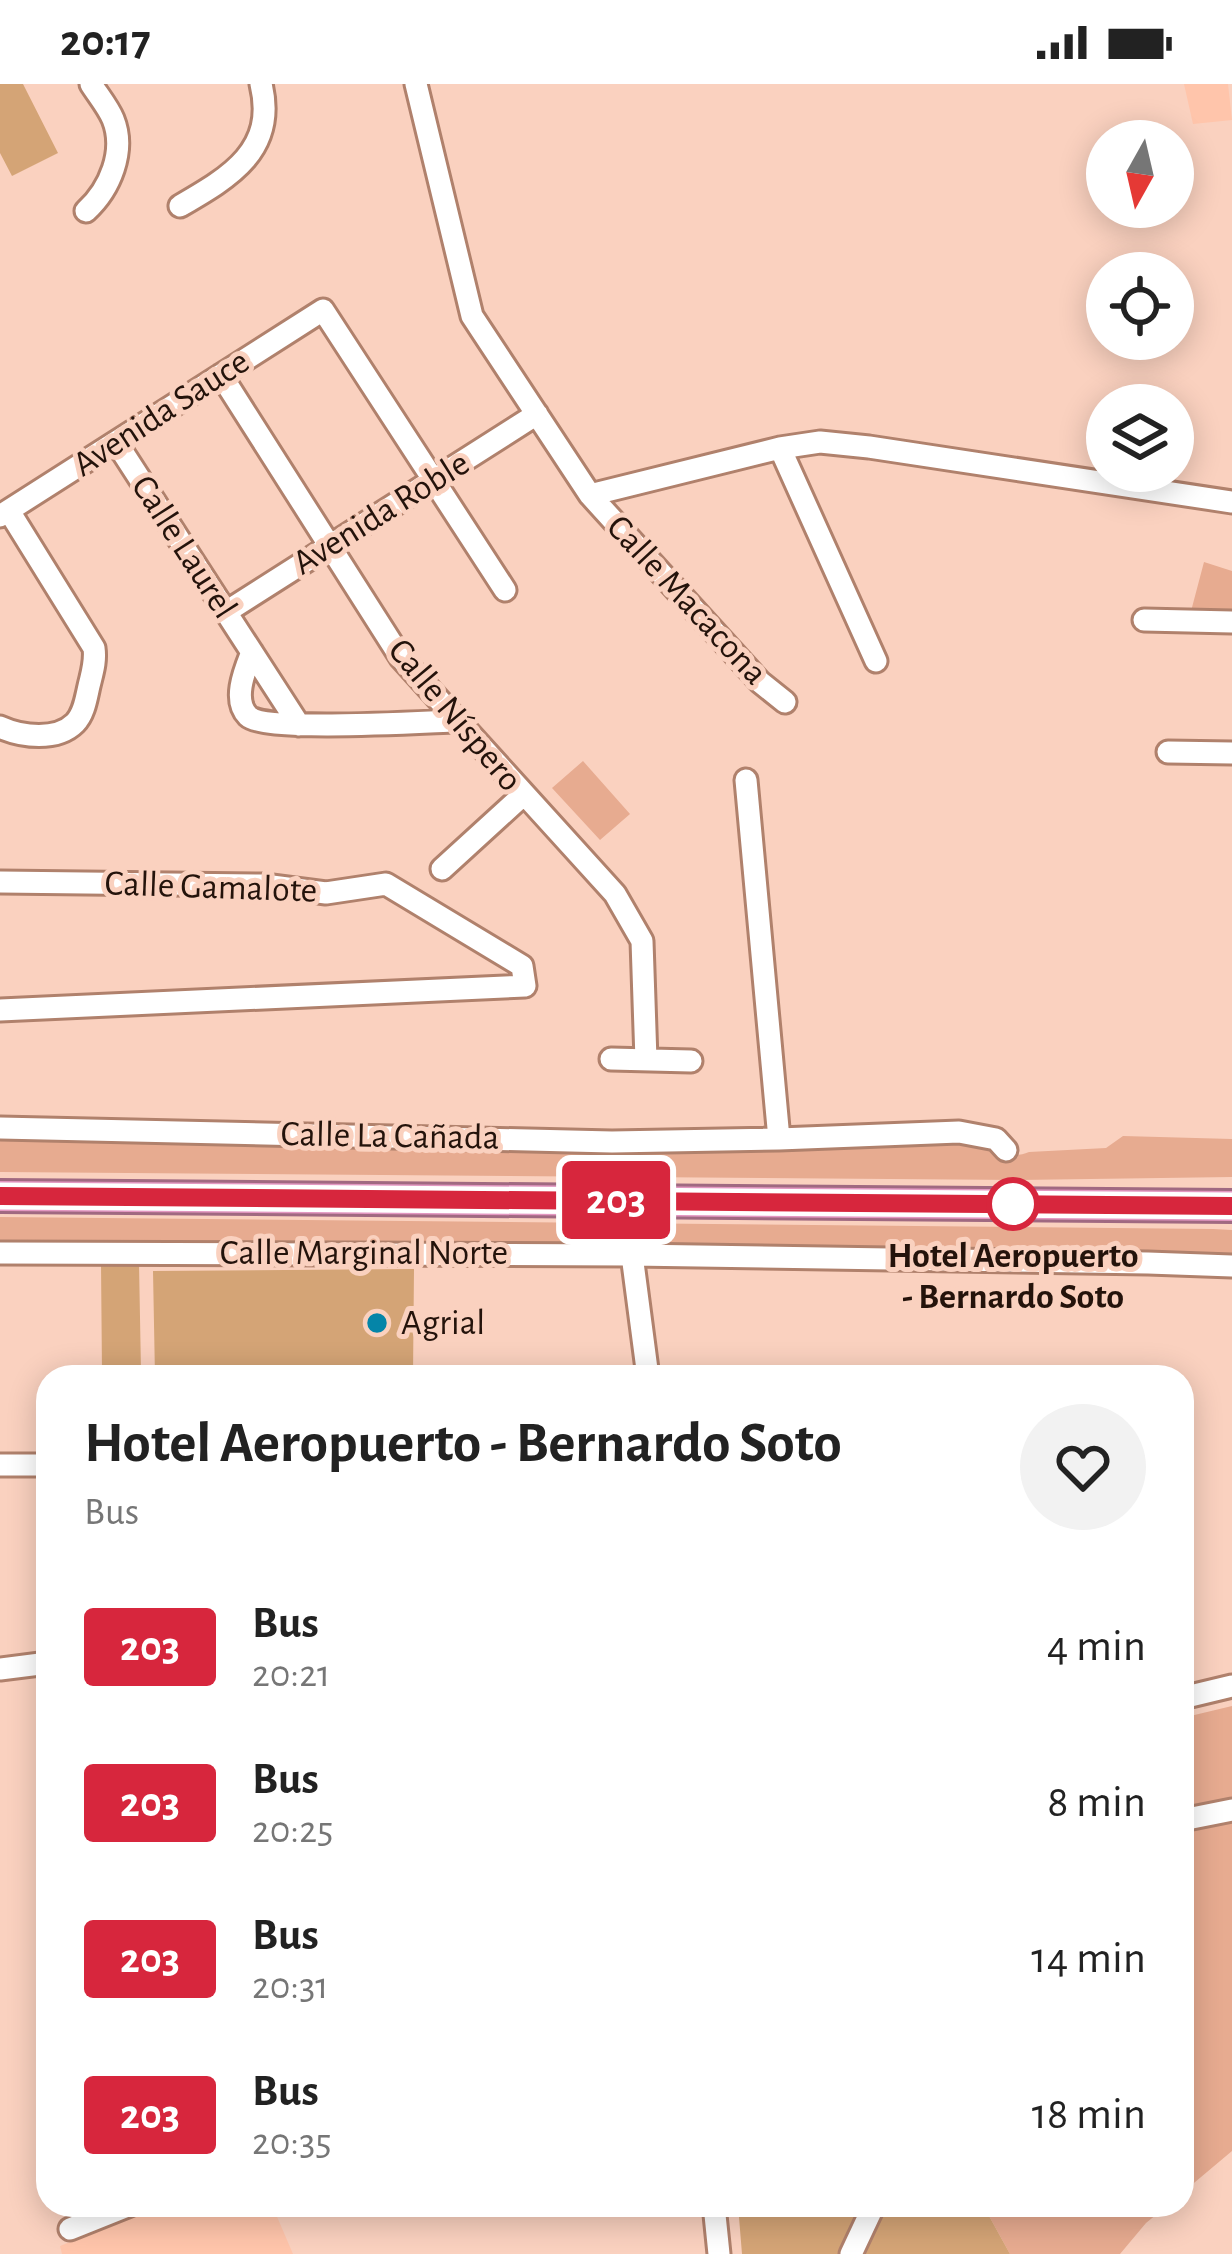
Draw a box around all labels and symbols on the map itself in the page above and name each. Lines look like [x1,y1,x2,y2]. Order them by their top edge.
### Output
north arrow [1086,120,1194,228]
street label: Avenida Sauce [67,343,255,483]
street label: Avenida Roble [287,445,475,581]
street label: Calle Laurel [125,469,243,625]
street label: Calle Macacona [600,508,774,692]
street label: Calle Níspero [381,632,529,798]
street label: Calle Gamalote [104,865,318,909]
street label: Calle La Cañada [280,1116,500,1156]
line badge: 203 [547,1161,685,1239]
marker: Hotel Aeropuerto - Bernardo Soto [988,1179,1038,1229]
street label: Calle Marginal Norte [220,1235,508,1271]
place label: Hotel Aeropuerto - Bernardo Soto [888,1238,1138,1315]
place label: Agrial [401,1305,485,1341]
marker: Agrial [364,1310,390,1336]

